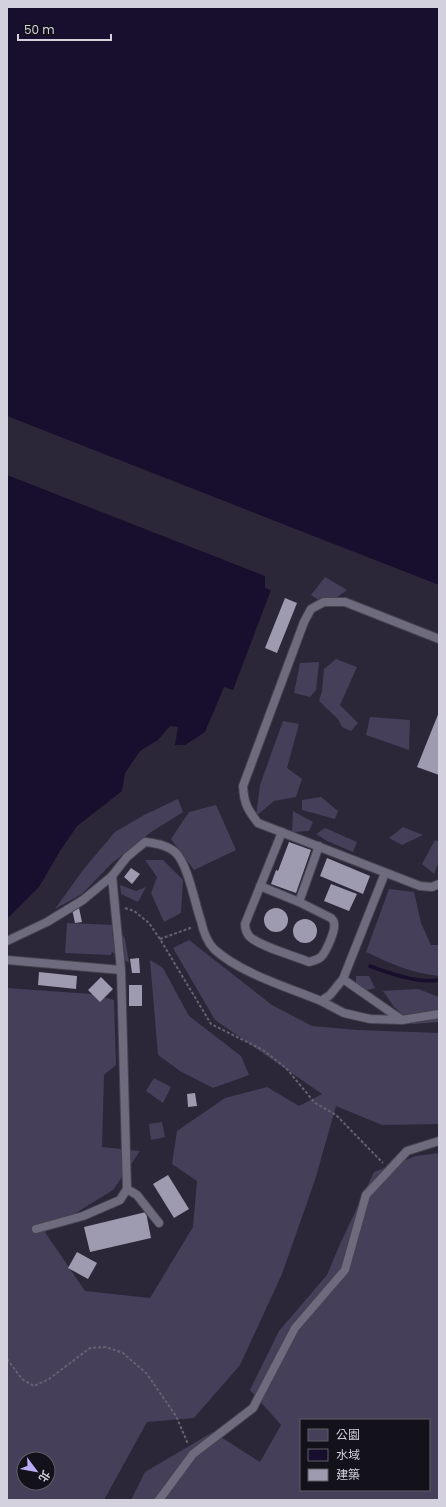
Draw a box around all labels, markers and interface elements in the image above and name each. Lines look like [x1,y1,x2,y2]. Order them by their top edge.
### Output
scale bar [18,16,111,42]
text: 50 m [24,21,55,38]
legend [300,1419,430,1491]
text: 公園 [336,1426,360,1443]
text: 水域 [336,1446,360,1463]
north arrow [16,1451,56,1491]
text: 建築 [336,1466,360,1483]
text: 北 [35,1467,54,1485]

